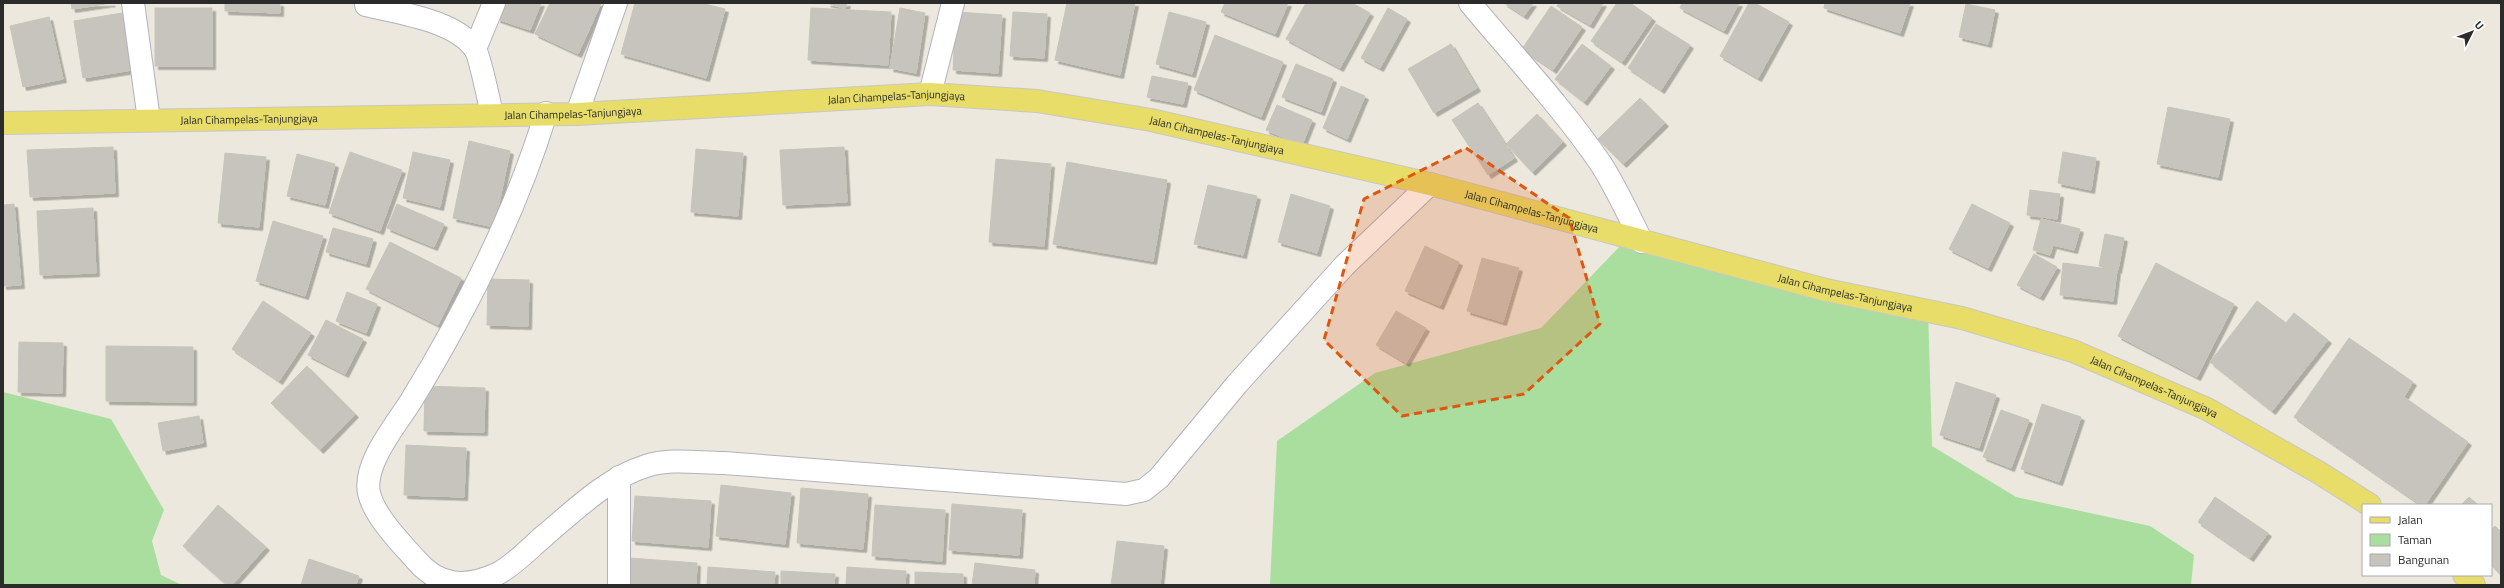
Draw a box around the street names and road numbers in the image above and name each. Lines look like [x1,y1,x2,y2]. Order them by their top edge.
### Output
street label: Jalan Cihampelas-Tanjungjaya [827,86,966,108]
street label: Jalan Cihampelas-Tanjungjaya [504,102,643,123]
street label: Jalan Cihampelas-Tanjungjaya [180,110,318,128]
street label: Jalan Cihampelas-Tanjungjaya [1148,112,1286,158]
street label: Jalan Cihampelas-Tanjungjaya [1463,186,1601,237]
street label: Jalan Cihampelas-Tanjungjaya [1776,269,1914,316]
street label: Jalan Cihampelas-Tanjungjaya [2088,352,2221,422]

